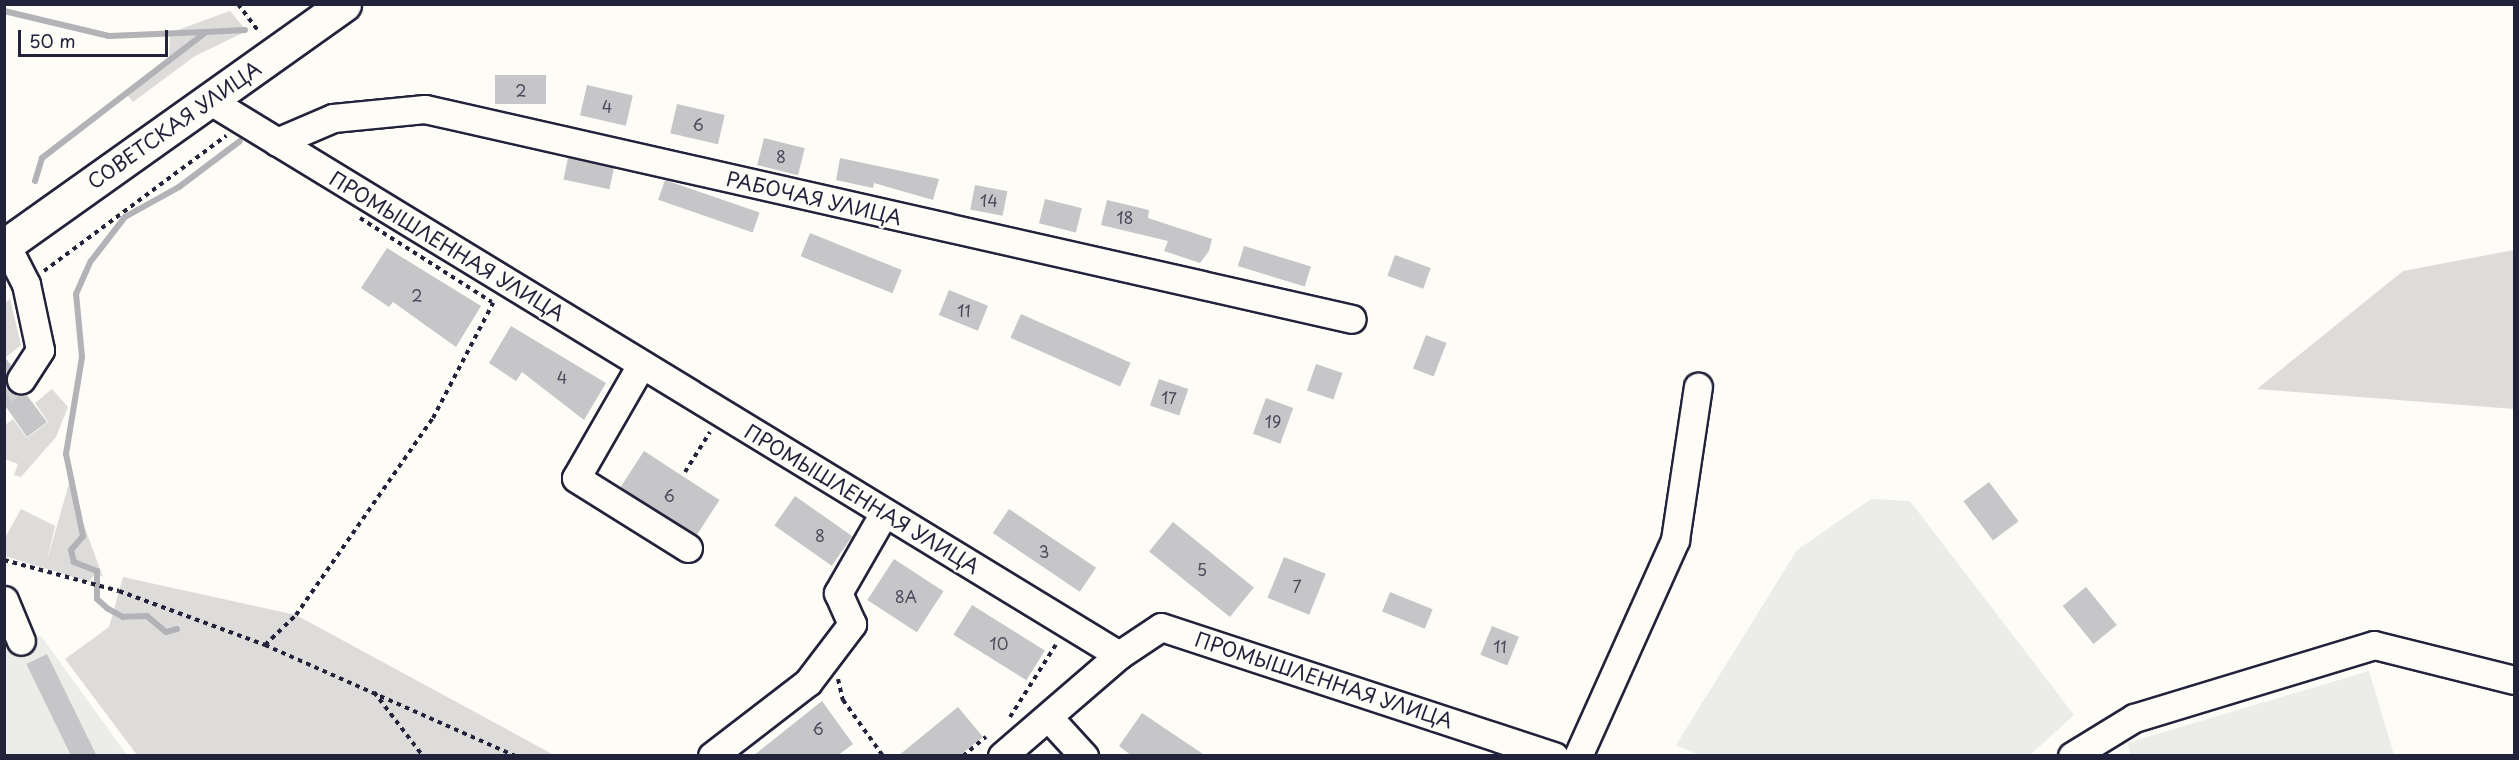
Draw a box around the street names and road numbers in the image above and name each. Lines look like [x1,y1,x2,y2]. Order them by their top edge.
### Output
street label: СОВЕТСКАЯ УЛИЦА [83,56,265,194]
street label: ПРОМЫШЛЕННАЯ УЛИЦА [326,166,568,326]
street label: РАБОЧАЯ УЛИЦА [724,166,904,230]
street label: ПРОМЫШЛЕННАЯ УЛИЦА [741,419,983,579]
street label: ПРОМЫШЛЕННАЯ УЛИЦА [1192,627,1456,733]

